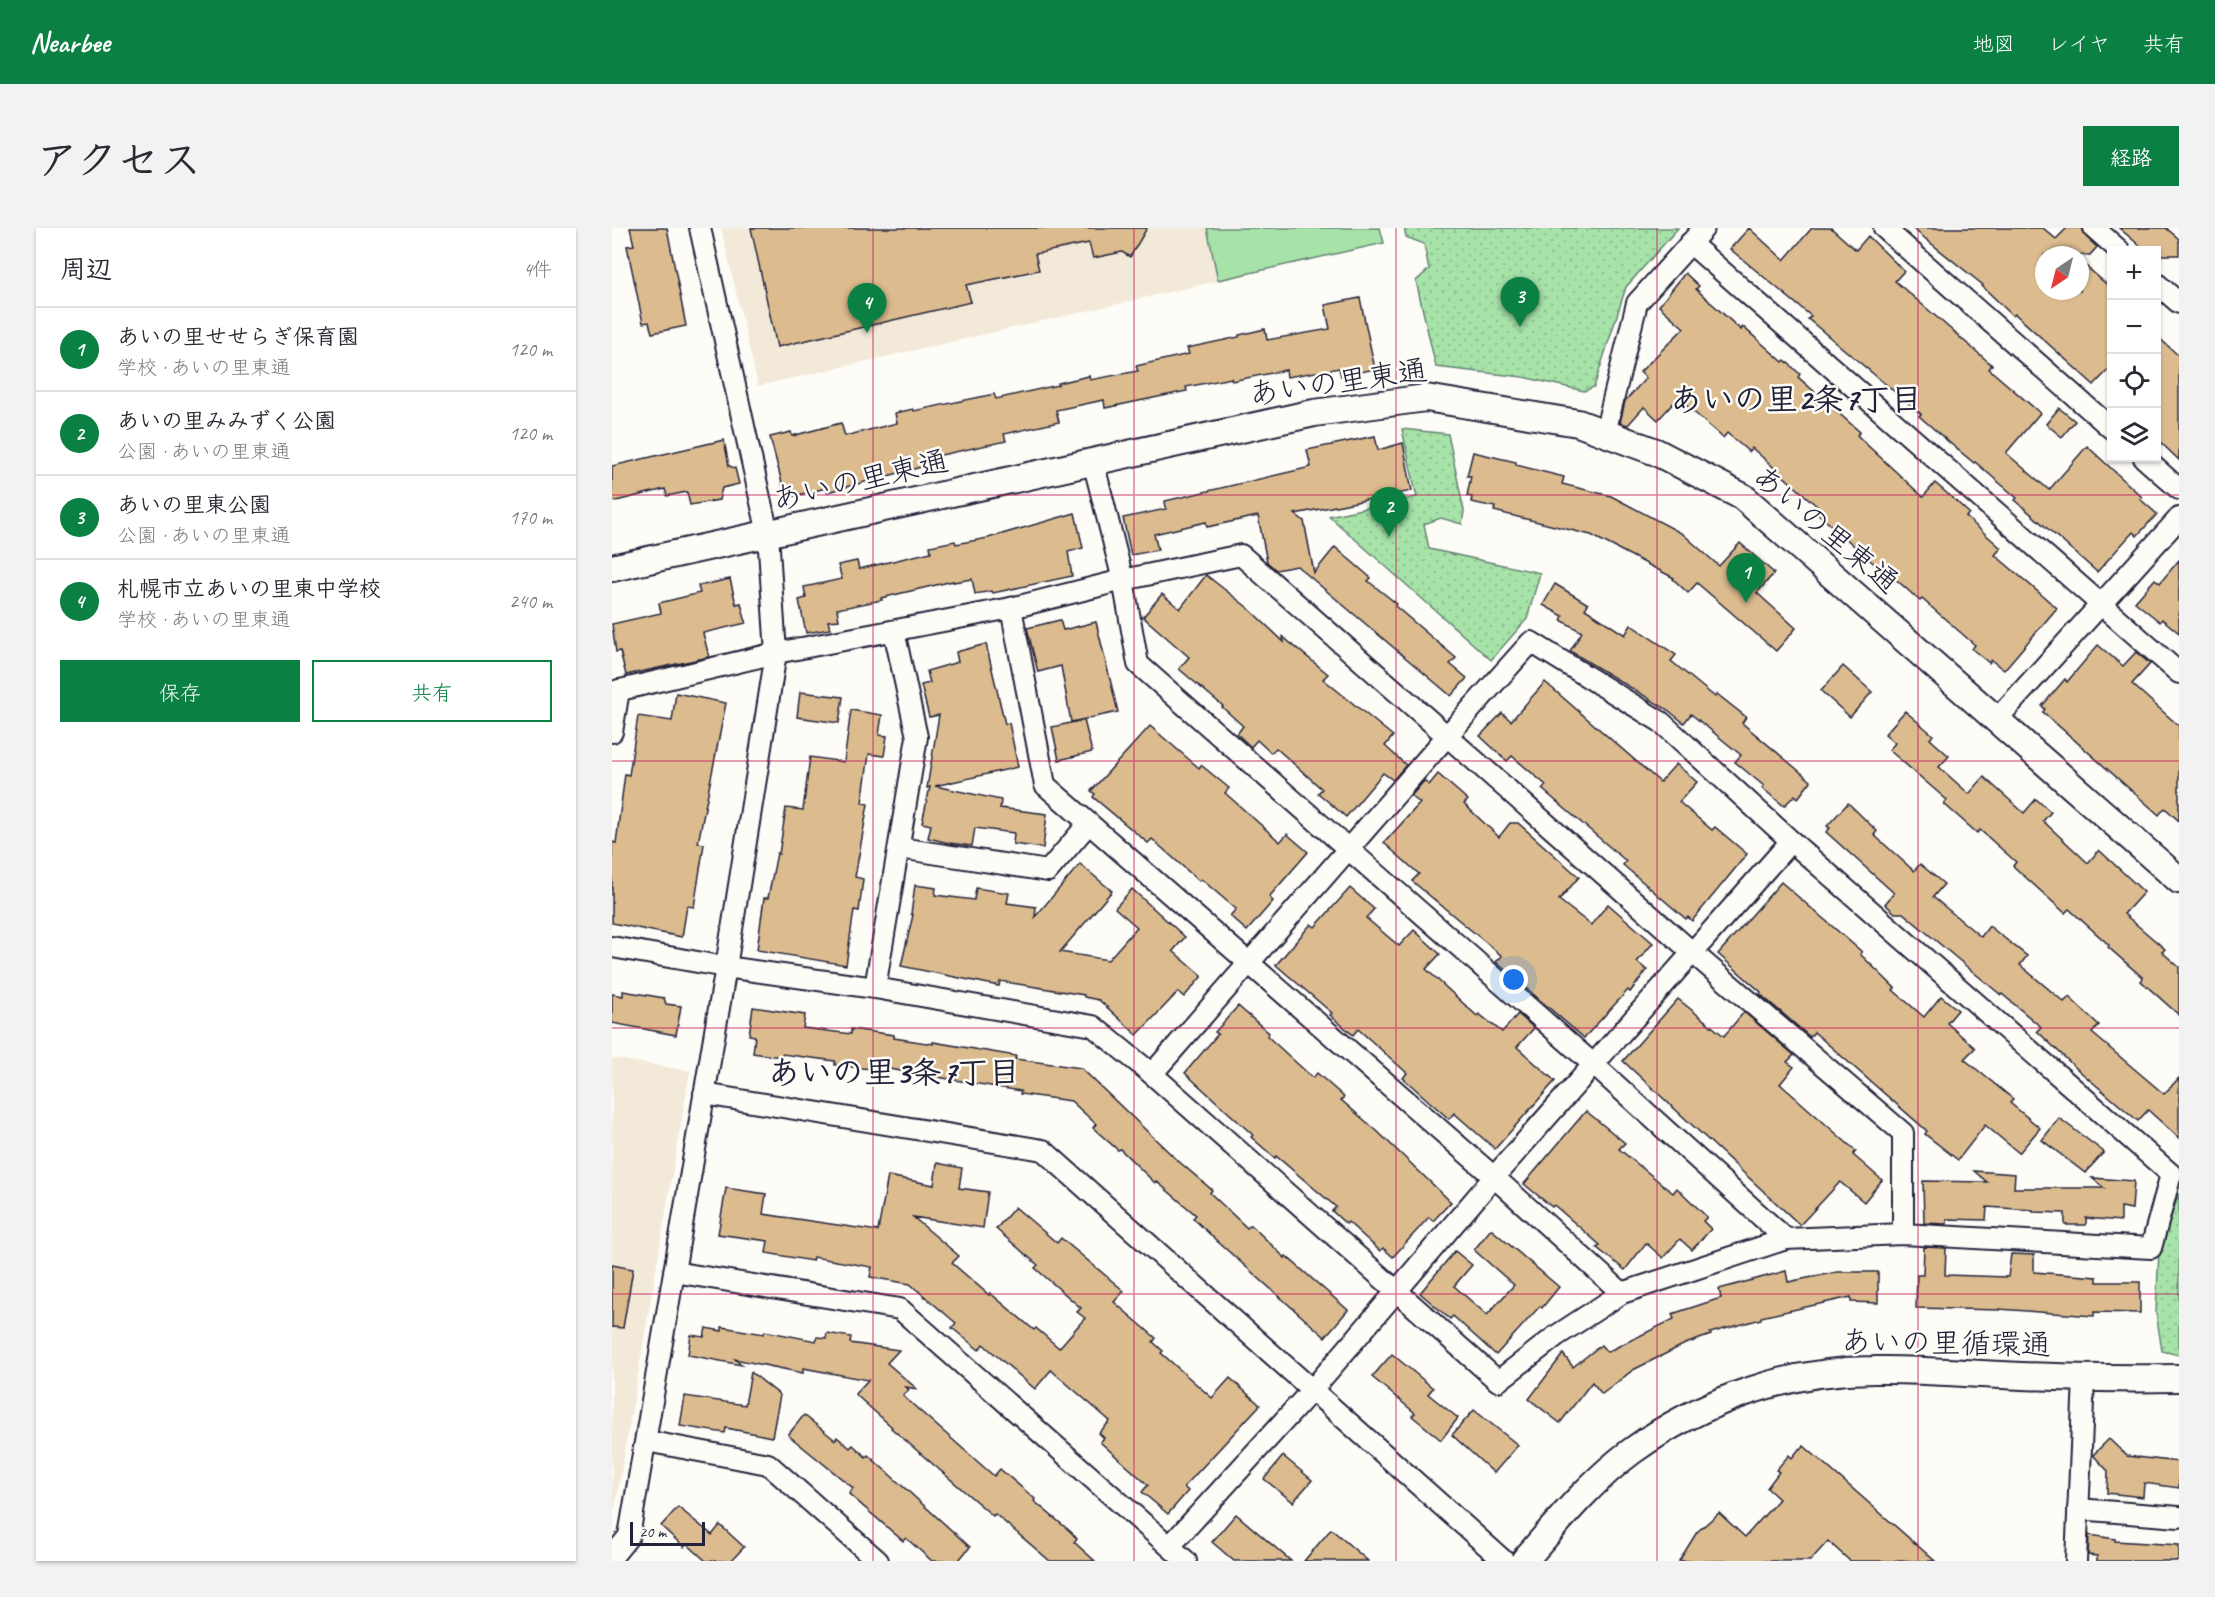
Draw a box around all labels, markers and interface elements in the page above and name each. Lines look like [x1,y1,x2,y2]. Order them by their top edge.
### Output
text: Nearbee [30,25,110,60]
text: 地図 [1973,31,2015,57]
text: レイヤ [2048,31,2110,57]
text: 共有 [2143,31,2185,57]
button: 経路 [2083,126,2179,186]
text: アクセス [36,134,201,187]
north arrow [2035,246,2089,300]
map controls [2107,246,2161,462]
button: + [2107,246,2161,300]
text: 周辺 [60,253,112,286]
text: 4件 [523,257,552,282]
pin: 3 [1500,278,1540,327]
pin: 4 [848,284,886,333]
button: − [2107,300,2161,354]
text: あいの里せせらぎ保育園 [117,323,359,351]
text: 1 [75,337,84,362]
text: 120 m [509,337,552,362]
street label: あいの里東通 [1246,351,1430,413]
button: locate [2107,354,2161,408]
text: 学校 · あいの里東通 [117,355,290,380]
district label: あいの里2条7丁目 [1670,379,1922,420]
text: あいの里みみずく公園 [117,407,336,435]
button: layers [2107,408,2161,462]
text: 2 [75,421,84,446]
text: 120 m [509,421,552,446]
text: 公園 · あいの里東通 [117,439,290,464]
street label: あいの里東通 [768,441,952,519]
street label: あいの里東通 [1745,457,1907,601]
pin: 2 [1370,488,1408,537]
text: あいの里東公園 [117,491,271,519]
text: 3 [75,505,84,530]
text: 170 m [509,505,552,530]
text: 公園 · あいの里東通 [117,523,290,548]
pin: 1 [1726,554,1766,603]
text: 札幌市立あいの里東中学校 [117,575,381,603]
text: 4 [75,589,84,614]
text: 240 m [509,589,552,614]
text: 学校 · あいの里東通 [117,607,290,632]
button: 保存 [60,660,300,722]
button: 共有 [312,660,552,722]
your location [1499,965,1528,994]
district label: あいの里3条7丁目 [768,1052,1020,1093]
street label: あいの里循環通 [1841,1322,2051,1364]
scale bar [630,1519,705,1546]
text: 20 m [639,1522,666,1542]

